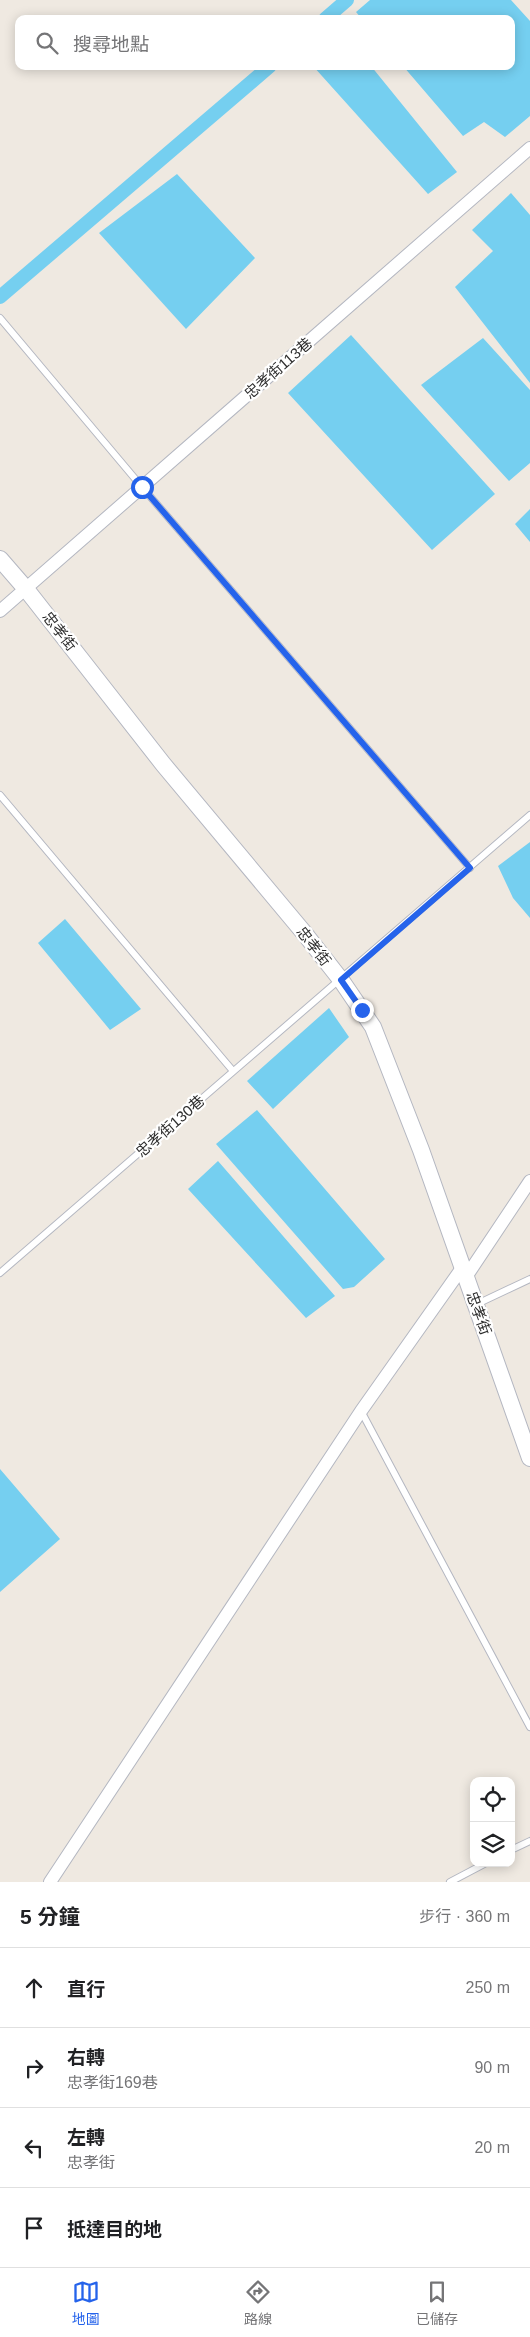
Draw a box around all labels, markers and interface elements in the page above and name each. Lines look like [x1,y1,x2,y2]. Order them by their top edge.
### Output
search box [15,15,515,70]
icon: search [33,29,61,57]
text: 搜尋地點 [73,34,149,55]
street label: 忠孝街113巷 [241,334,315,402]
route start [131,476,154,499]
street label: 忠孝街 [39,608,81,654]
street label: 忠孝街 [293,923,335,969]
route end [351,999,374,1022]
street label: 忠孝街130巷 [132,1092,208,1160]
street label: 忠孝街 [463,1289,495,1337]
map controls [470,1777,515,1867]
button: locate [470,1777,515,1822]
button: layers [470,1822,515,1867]
text: 5 分鐘 [20,1905,80,1928]
text: 步行 · 360 m [419,1908,510,1925]
icon: ahead [20,1974,48,2002]
text: 直行 [67,1979,105,2000]
text: 250 m [466,1979,510,1996]
text: 右轉 [67,2047,105,2068]
icon: right [20,2054,48,2082]
text: 90 m [474,2059,510,2076]
text: 忠孝街169巷 [67,2074,158,2091]
text: 左轉 [67,2127,105,2148]
icon: left [20,2134,48,2162]
text: 20 m [474,2139,510,2156]
text: 忠孝街 [67,2154,115,2171]
icon: arrive [20,2214,48,2242]
text: 抵達目的地 [67,2219,162,2240]
tab: 地圖 [72,2278,100,2328]
tab: 路線 [244,2278,272,2328]
tab: 已儲存 [416,2278,458,2328]

